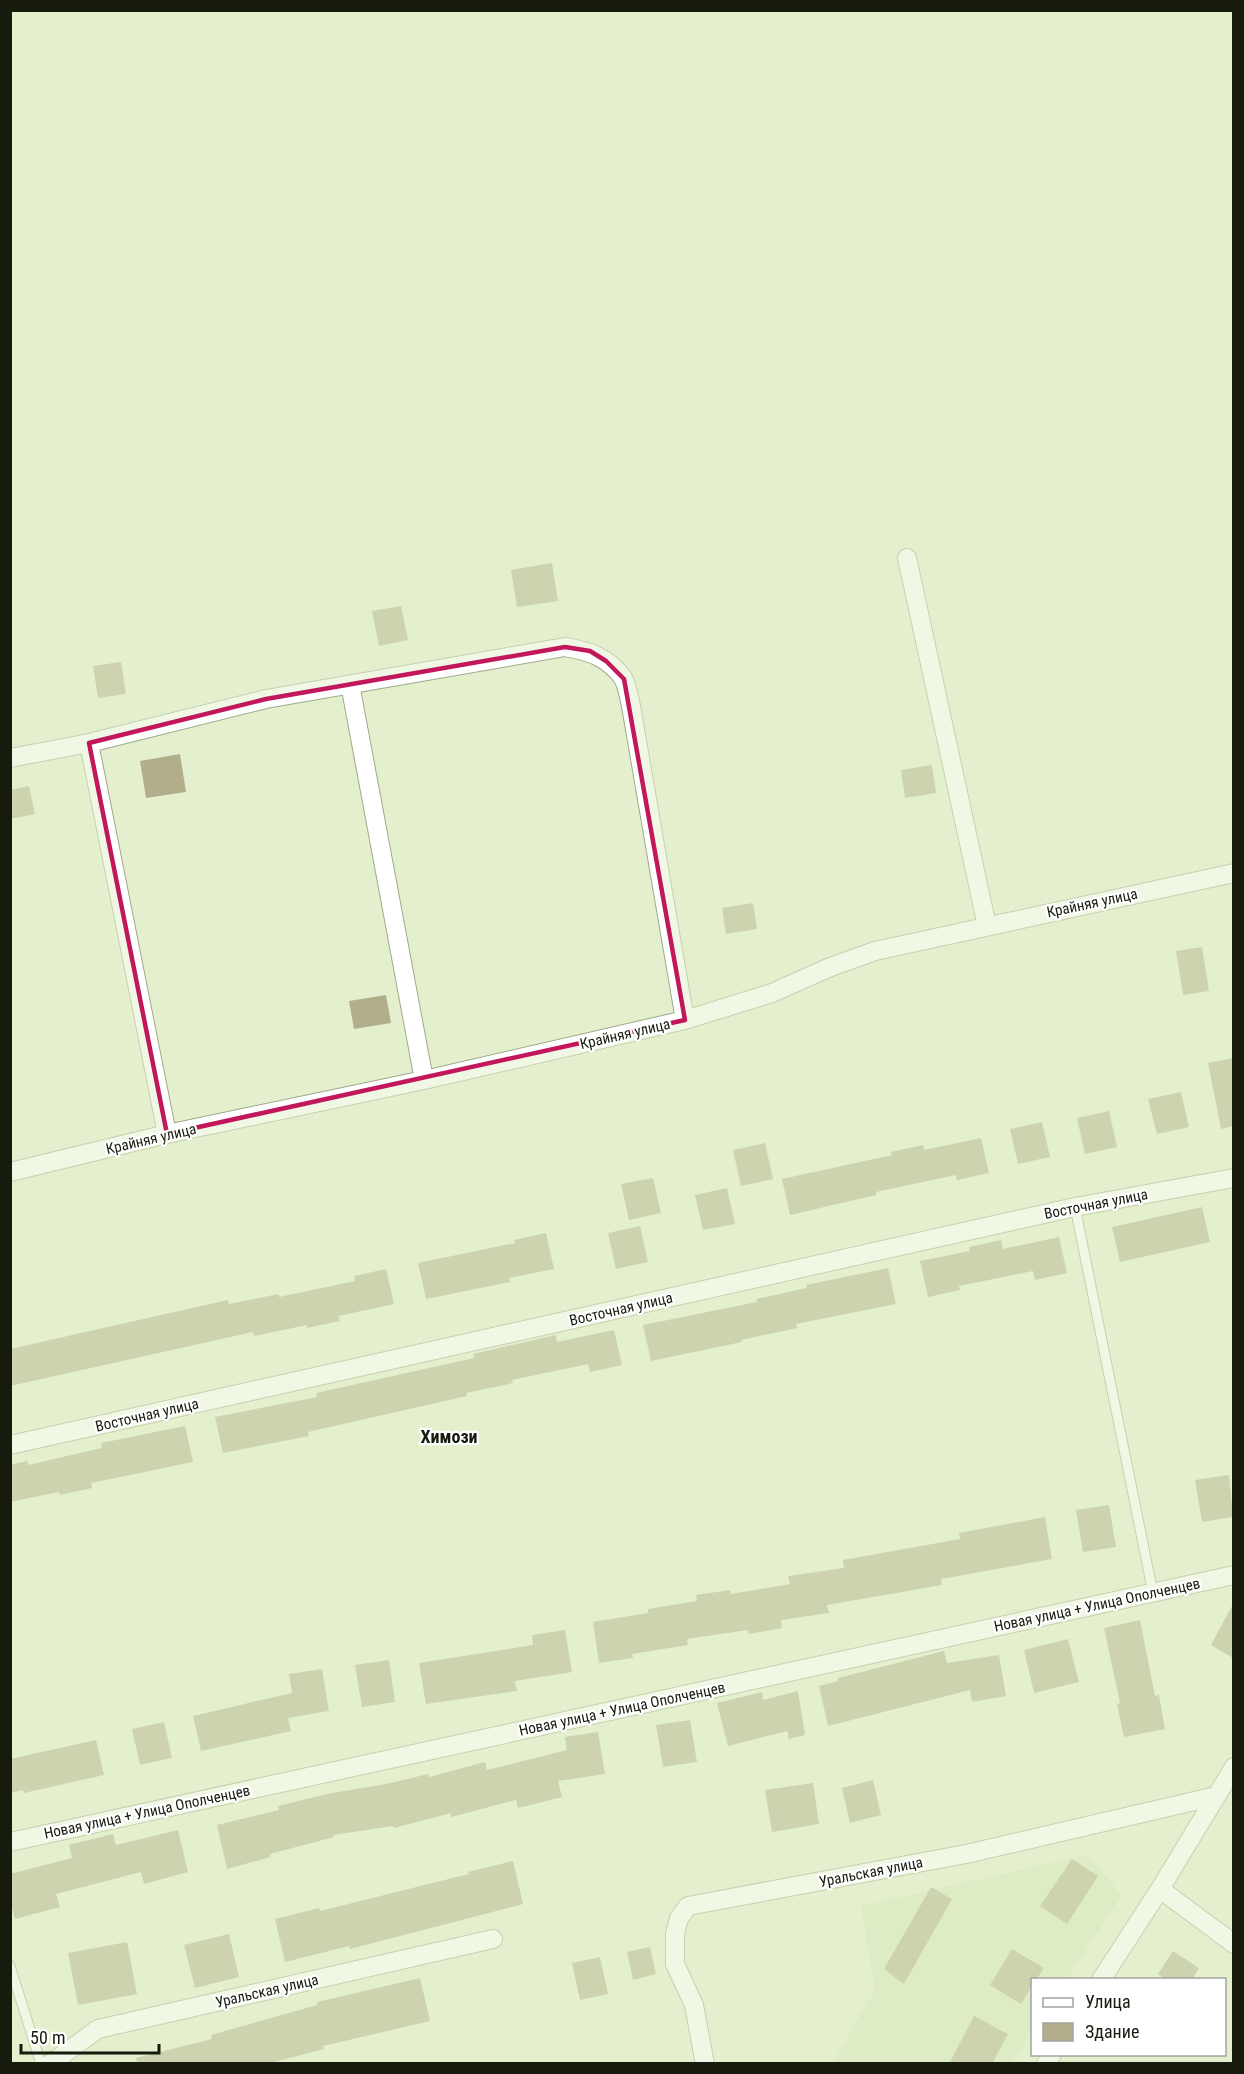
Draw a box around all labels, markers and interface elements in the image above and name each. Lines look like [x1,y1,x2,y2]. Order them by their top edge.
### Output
street label: Крайняя улица [1045,885,1139,921]
street label: Крайняя улица [578,1015,672,1053]
street label: Крайняя улица [104,1120,198,1158]
street label: Восточная улица [1043,1185,1149,1223]
street label: Восточная улица [568,1288,674,1330]
street label: Восточная улица [94,1394,200,1436]
district label: Химози [420,1426,478,1447]
street label: Новая улица + Улица Ополченцев [992,1574,1202,1636]
street label: Новая улица + Улица Ополченцев [517,1678,727,1740]
street label: Новая улица + Улица Ополченцев [42,1781,252,1843]
street label: Уральская улица [818,1853,924,1891]
street label: Уральская улица [214,1970,320,2012]
legend [1031,1978,1226,2056]
text: Улица [1085,1991,1131,2012]
scale bar [21,2017,159,2055]
text: Здание [1085,2021,1139,2042]
text: 50 m [30,2027,65,2048]

